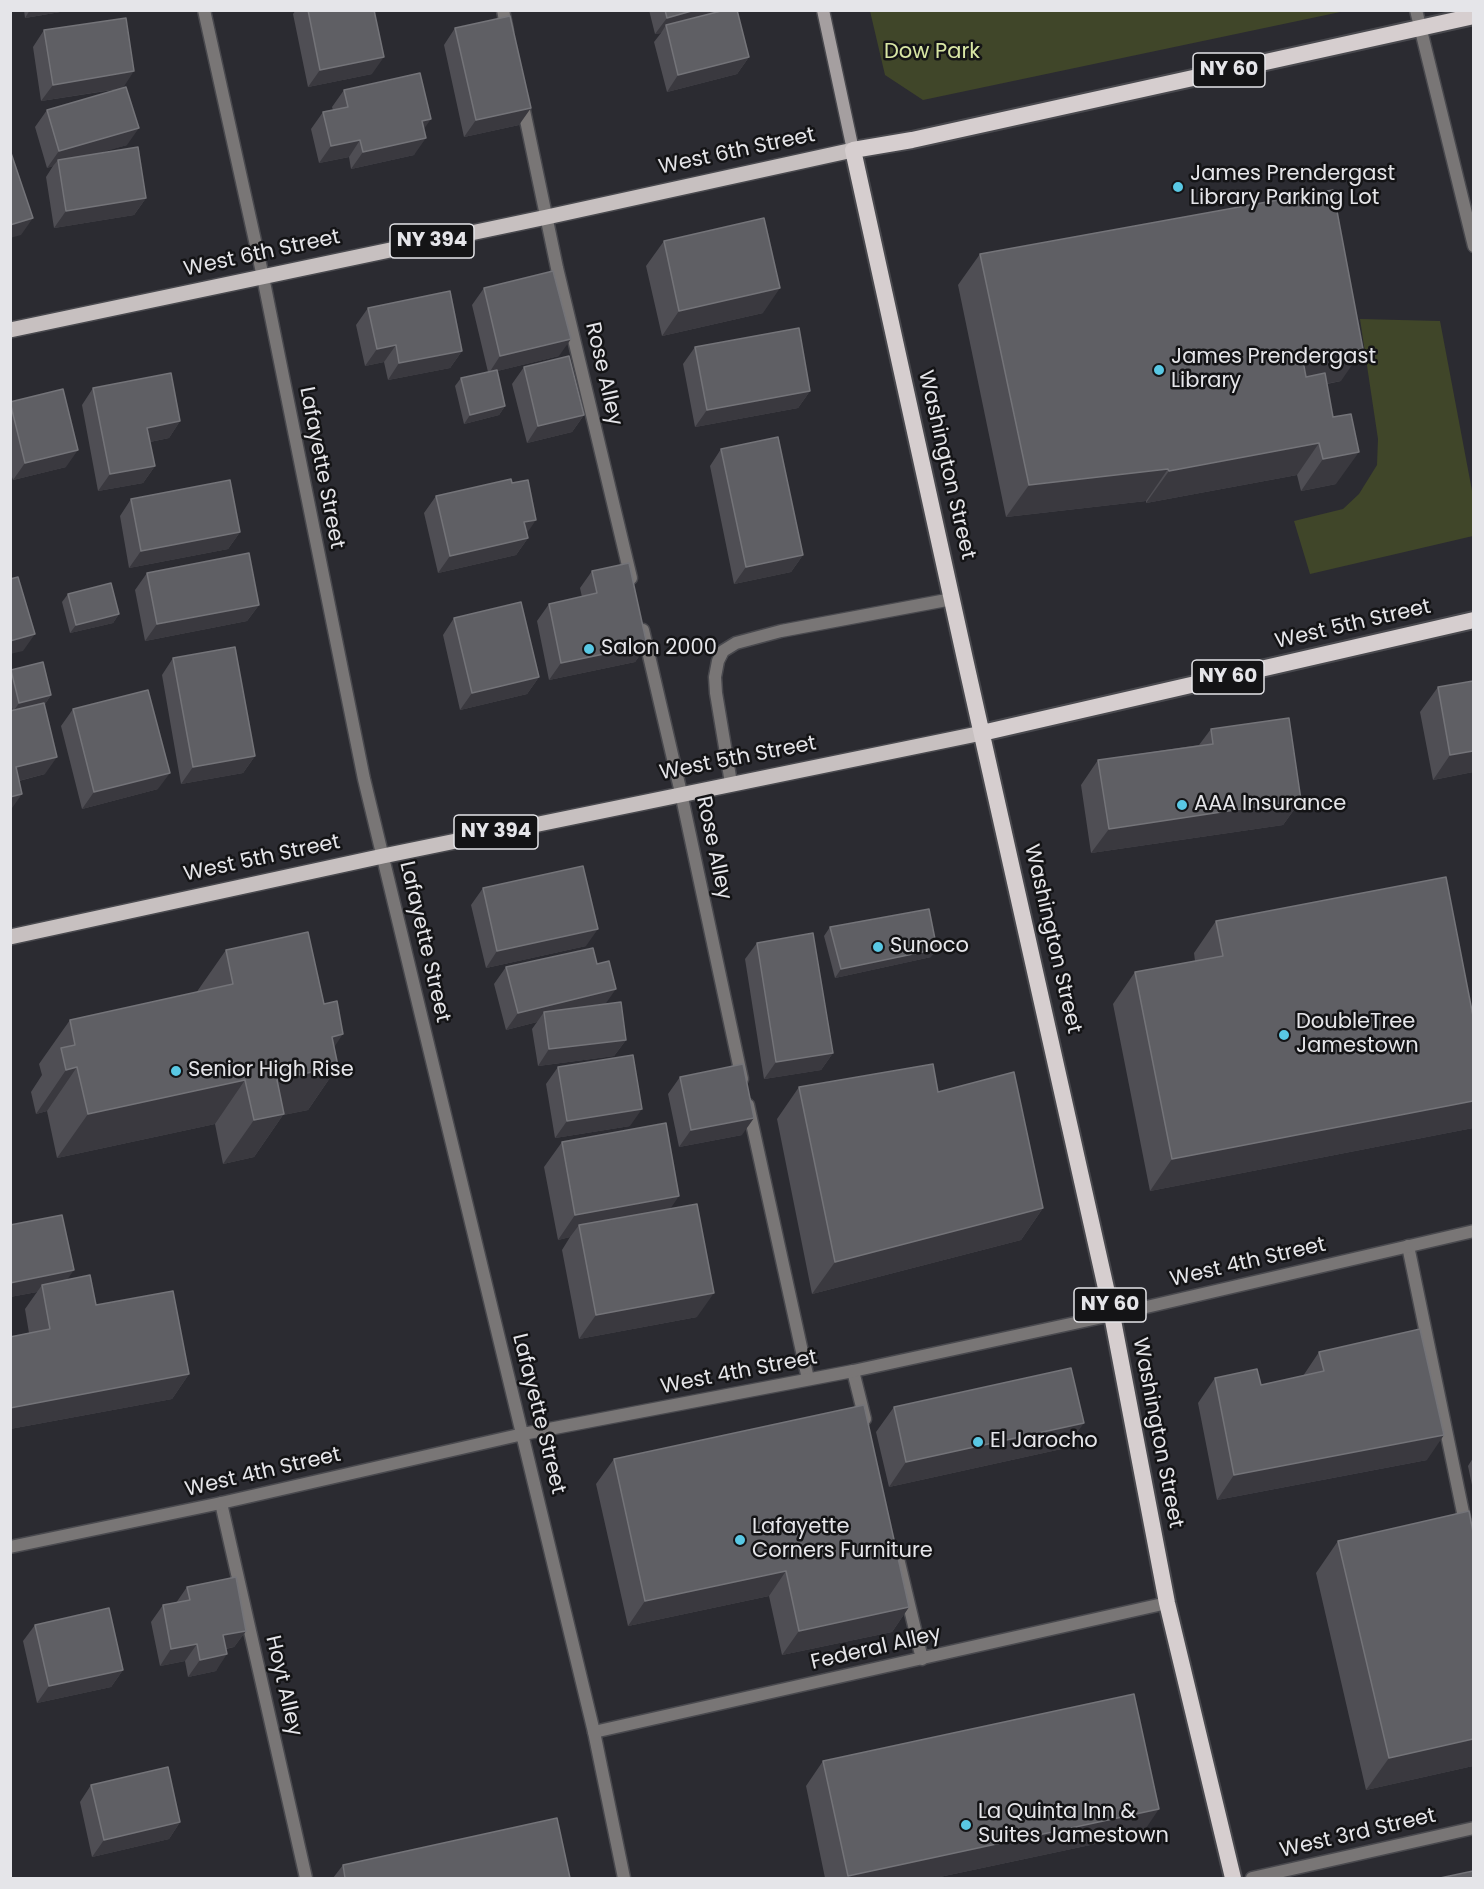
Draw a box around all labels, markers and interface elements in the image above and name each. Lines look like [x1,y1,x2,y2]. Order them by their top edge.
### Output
park label: Dow Park [884,40,980,66]
road number: NY 60 [1193,53,1265,87]
street label: West 6th Street [656,123,818,181]
place label: James Prendergast Library Parking Lot [1190,162,1395,212]
marker: James Prendergast Library Parking Lot [1171,180,1185,194]
road number: NY 394 [390,224,474,258]
street label: West 6th Street [181,225,343,283]
street label: Rose Alley [579,320,627,428]
place label: James Prendergast Library [1171,345,1376,395]
marker: James Prendergast Library [1152,363,1166,377]
street label: Washington Street [912,368,980,562]
street label: Lafayette Street [293,385,349,551]
street label: West 5th Street [1273,595,1433,655]
place label: Salon 2000 [601,636,717,662]
marker: Salon 2000 [582,642,596,656]
road number: NY 60 [1192,660,1264,694]
street label: West 5th Street [658,731,818,787]
place label: AAA Insurance [1194,792,1346,818]
street label: Rose Alley [690,794,736,902]
marker: AAA Insurance [1175,798,1189,812]
road number: NY 394 [454,815,538,849]
street label: West 5th Street [182,830,342,888]
street label: Washington Street [1018,842,1086,1036]
street label: Lafayette Street [393,859,455,1025]
place label: Sunoco [890,934,969,960]
marker: Sunoco [871,940,885,954]
place label: DoubleTree Jamestown [1296,1010,1419,1060]
marker: DoubleTree Jamestown [1277,1028,1291,1042]
place label: Senior High Rise [188,1058,354,1084]
marker: Senior High Rise [169,1064,183,1078]
street label: West 4th Street [1168,1233,1328,1293]
road number: NY 60 [1074,1288,1146,1322]
street label: Lafayette Street [506,1331,570,1497]
street label: Washington Street [1126,1336,1188,1530]
street label: West 4th Street [658,1345,820,1401]
place label: El Jarocho [990,1429,1098,1455]
marker: El Jarocho [971,1435,985,1449]
street label: West 4th Street [183,1443,343,1503]
place label: Lafayette Corners Furniture [752,1515,933,1565]
marker: Lafayette Corners Furniture [733,1533,747,1547]
street label: Federal Alley [808,1622,944,1676]
street label: Hoyt Alley [259,1633,307,1739]
place label: La Quinta Inn & Suites Jamestown [978,1800,1169,1850]
street label: West 3rd Street [1278,1804,1438,1864]
marker: La Quinta Inn & Suites Jamestown [959,1818,973,1832]

